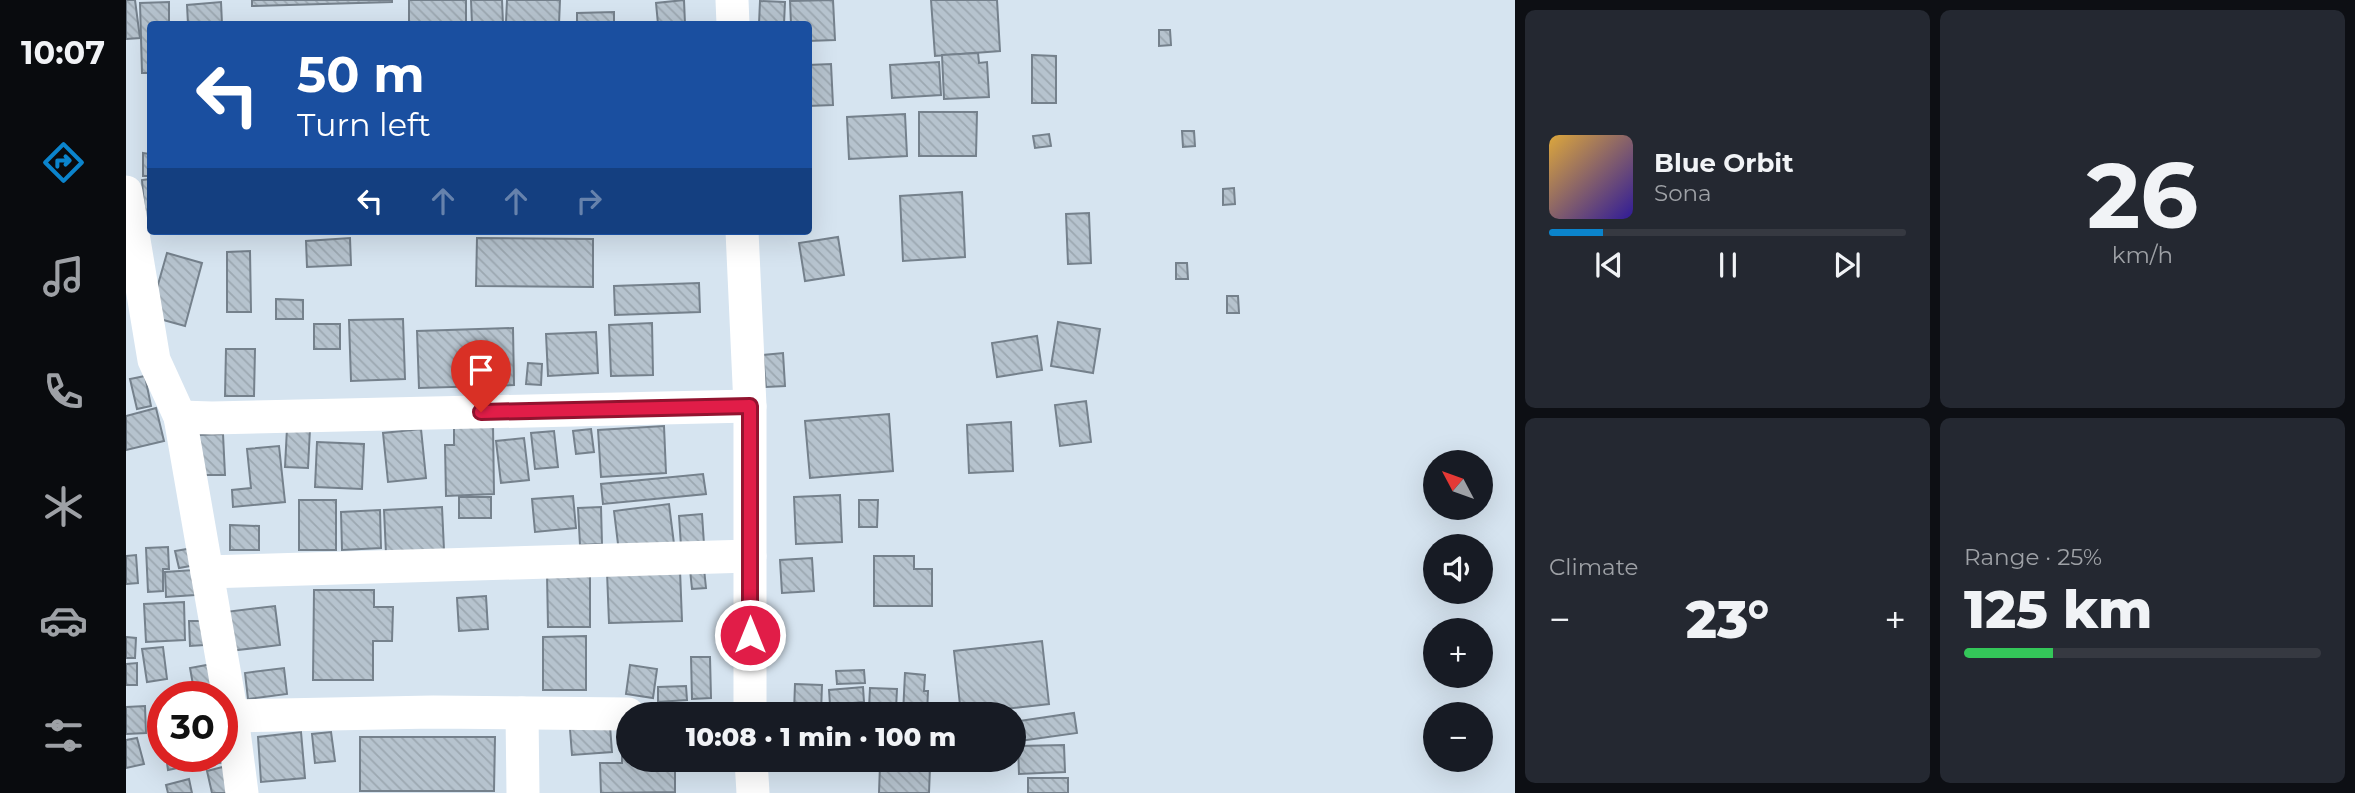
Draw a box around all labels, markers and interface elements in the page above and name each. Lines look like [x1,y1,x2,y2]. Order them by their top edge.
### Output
text: 10:07 [21,33,105,72]
text: 50 m [297,45,425,104]
icon: left [182,49,273,140]
text: Turn left [297,105,431,144]
icon: directions [39,138,88,187]
text: 26 [2087,140,2198,251]
text: Blue Orbit [1654,147,1793,179]
text: Sona [1654,179,1712,207]
icon: left [351,182,389,220]
icon: ahead [424,182,462,220]
icon: ahead [497,182,535,220]
icon: right [570,182,608,220]
text: km/h [2112,241,2173,269]
icon: previous [1590,246,1628,284]
icon: pause [1709,246,1747,284]
icon: next [1828,246,1866,284]
icon: music [39,252,88,301]
pin [451,340,511,412]
icon: arrive [462,351,500,389]
icon: phone [39,367,88,416]
north arrow [1423,450,1493,520]
map controls [1423,450,1493,772]
icon: climate [39,482,88,531]
button: sound [1423,534,1493,604]
text: Range · 25% [1964,543,2102,571]
text: Climate [1549,553,1638,581]
text: 125 km [1964,578,2152,641]
text: 23° [1686,588,1769,651]
icon: car [39,596,88,645]
text: − [1549,596,1571,643]
text: + [1884,596,1906,643]
position arrow [713,598,787,672]
button: + [1423,618,1493,688]
speed limit sign: 30 [147,681,238,772]
button: − [1423,702,1493,772]
icon: filters [39,711,88,760]
text: 10:08 · 1 min · 100 m [686,721,956,753]

